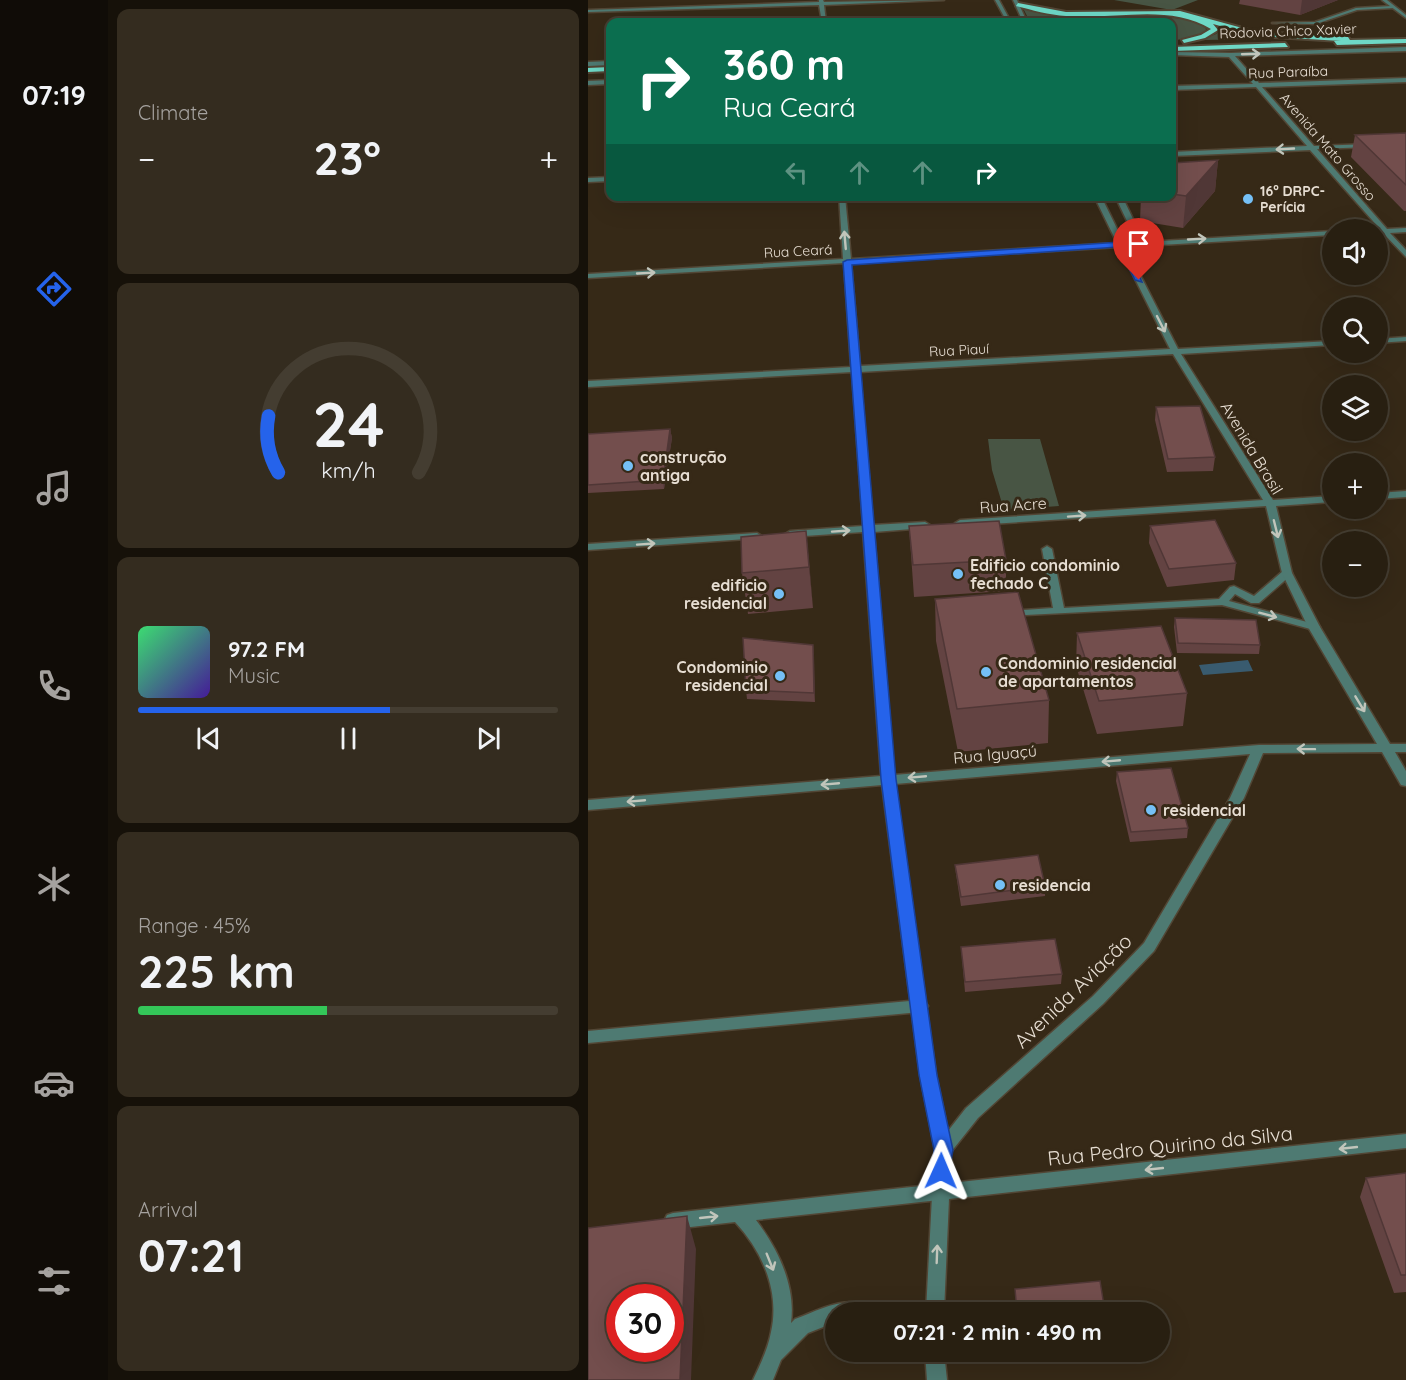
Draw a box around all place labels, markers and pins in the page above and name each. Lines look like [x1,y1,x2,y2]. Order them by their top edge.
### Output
place label: 16° DRPC- Perícia [1260,182,1325,216]
marker: 16° DRPC- Perícia [1241,192,1255,206]
pin [1113,218,1164,280]
place label: construção antiga [640,447,727,485]
marker: construção antiga [621,459,635,473]
place label: Edificio condominio fechado C [970,555,1120,593]
marker: Edificio condominio fechado C [951,567,965,581]
place label: edificio residencial [684,575,767,613]
marker: edificio residencial [772,587,786,601]
place label: Condominio residencial de apartamentos [998,653,1177,691]
place label: Condominio residencial [677,657,768,695]
marker: Condominio residencial de apartamentos [979,665,993,679]
marker: Condominio residencial [773,669,787,683]
place label: residencial [1163,800,1246,820]
marker: residencial [1144,803,1158,817]
place label: residencia [1012,875,1091,895]
marker: residencia [993,878,1007,892]

